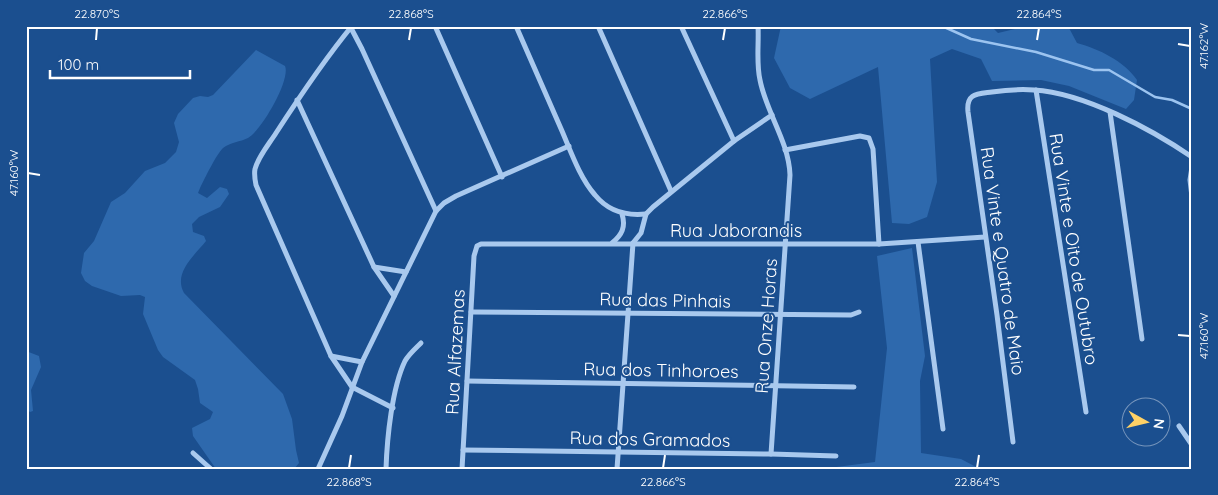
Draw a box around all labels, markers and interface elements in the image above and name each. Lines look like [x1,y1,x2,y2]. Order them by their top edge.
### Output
text: 22.870°S [74,6,120,21]
text: 22.868°S [388,6,434,21]
text: 22.866°S [702,6,748,21]
text: 22.864°S [1016,6,1062,21]
text: 47.162°W [1196,23,1211,69]
scale bar [50,48,190,80]
text: 100 m [58,55,99,74]
street label: Rua Vinte e Oito de Outubro [1044,131,1104,367]
street label: Rua Vinte e Quatro de Maio [976,145,1030,377]
text: 47.160°W [6,149,21,196]
street label: Rua Jaborandis [670,219,802,242]
street label: Rua Onze Horas [750,258,782,394]
street label: Rua das Pinhais [599,287,731,313]
street label: Rua Alfazemas [440,289,470,415]
text: 47.160°W [1196,312,1211,359]
street label: Rua dos Tinhoroes [583,357,739,383]
north arrow [1120,398,1170,448]
text: N [1149,417,1169,430]
street label: Rua dos Gramados [569,426,731,452]
text: 22.868°S [326,474,372,489]
text: 22.866°S [640,474,686,489]
text: 22.864°S [954,474,1000,489]

